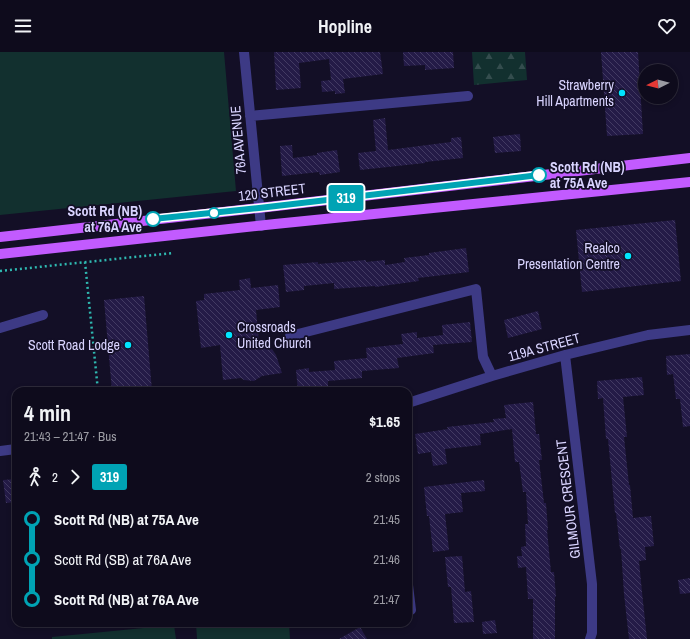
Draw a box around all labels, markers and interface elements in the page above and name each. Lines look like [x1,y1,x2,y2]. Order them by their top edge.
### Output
text: Hopline [318,14,372,39]
icon: menu [12,15,34,37]
icon: heart [656,15,678,37]
north arrow [638,64,678,104]
map controls [638,64,678,104]
place label: Strawberry Hill Apartments [536,76,614,110]
marker: Strawberry Hill Apartments [617,88,627,98]
street label: 76A AVENUE [226,105,250,175]
place label: Scott Rd (NB) at 75A Ave [550,158,625,192]
marker: Scott Rd (NB) at 75A Ave [531,167,547,183]
street label: 120 STREET [237,179,307,205]
line badge: 319 [323,185,369,211]
text: 319 [336,189,356,207]
place label: Scott Rd (NB) at 76A Ave [67,202,142,236]
unlabelled marker [208,207,220,219]
marker: Scott Rd (NB) at 76A Ave [145,211,161,227]
place label: Realco Presentation Centre [517,239,620,273]
marker: Realco Presentation Centre [623,251,633,261]
place label: Crossroads United Church [237,318,311,352]
street label: 119A STREET [506,329,582,365]
marker: Crossroads United Church [224,330,234,340]
place label: Scott Road Lodge [28,336,120,354]
marker: Scott Road Lodge [123,340,133,350]
text: 4 min [24,398,71,428]
text: $1.65 [369,411,400,432]
text: 21:43 – 21:47 · Bus [24,428,116,445]
street label: GILMOUR CRESCENT [552,438,584,560]
icon: walk [24,466,46,488]
icon: forward [64,466,86,488]
text: 319 [100,468,119,486]
text: 2 [52,469,58,486]
text: 2 stops [366,469,400,486]
text: Scott Rd (NB) at 75A Ave [54,509,199,530]
text: 21:45 [373,511,400,528]
text: Scott Rd (SB) at 76A Ave [54,549,191,570]
text: 21:46 [373,551,400,568]
text: Scott Rd (NB) at 76A Ave [54,589,199,610]
text: 21:47 [373,591,400,608]

